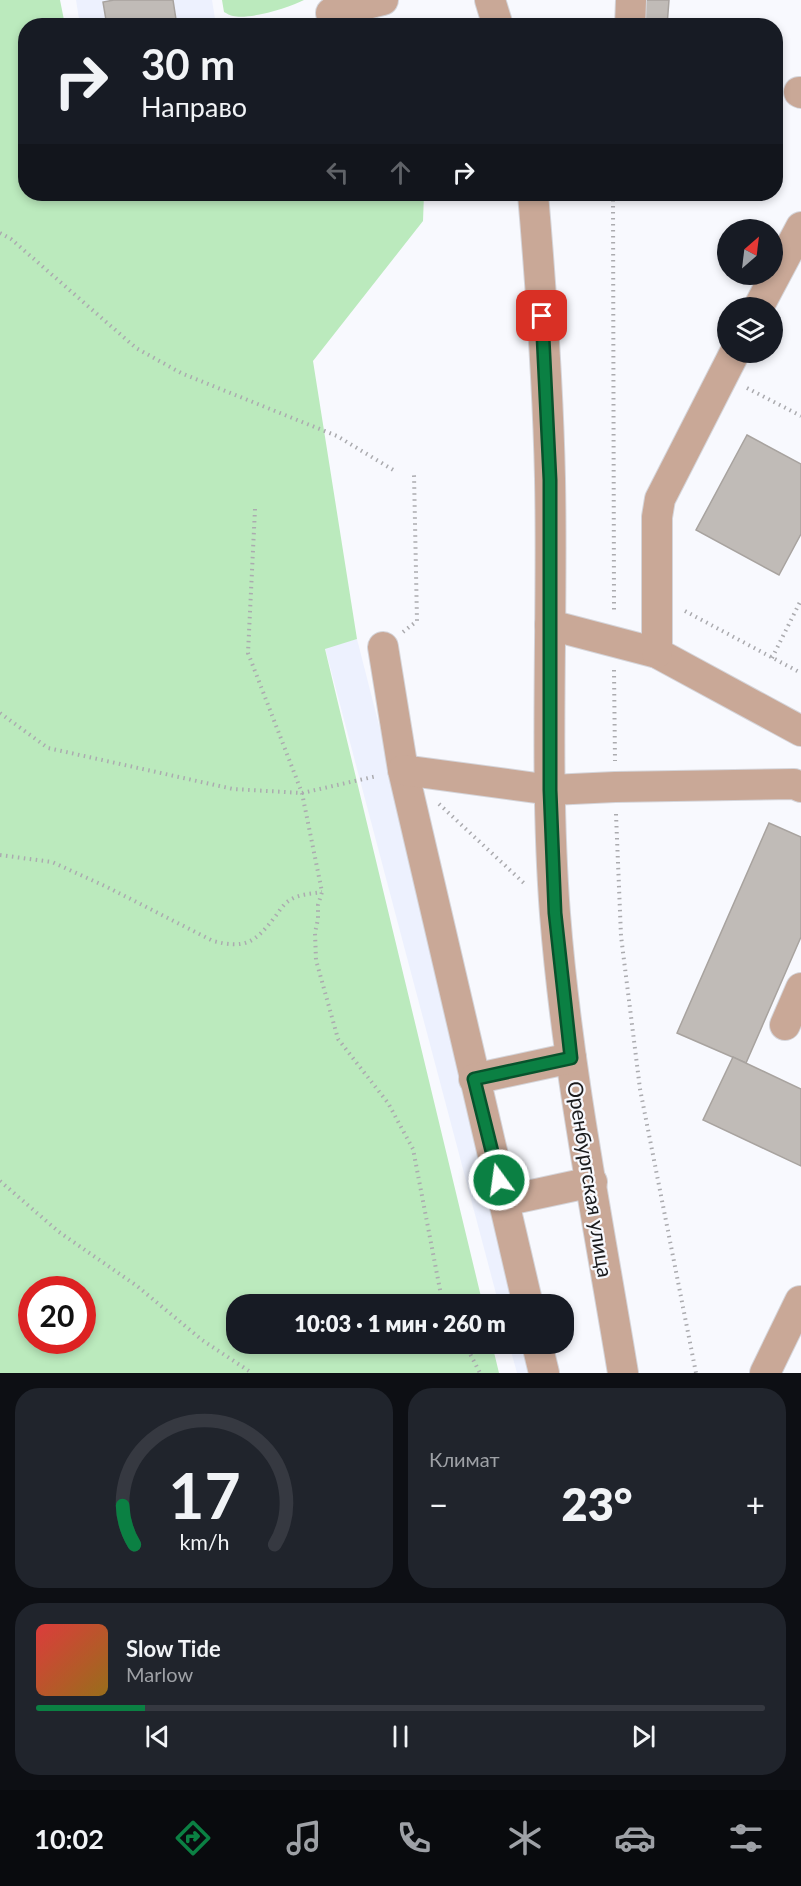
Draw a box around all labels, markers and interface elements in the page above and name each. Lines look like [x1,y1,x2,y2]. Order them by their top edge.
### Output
text: 30 m [141,39,235,89]
icon: right [42,42,120,120]
text: Направо [141,90,247,123]
icon: left [321,156,354,189]
icon: ahead [384,156,417,189]
icon: right [447,156,480,189]
north arrow [717,219,783,285]
map controls [717,219,783,363]
pin [516,290,567,341]
button: layers [717,297,783,363]
icon: arrive [525,299,558,332]
street label: Оренбургская улица [563,1079,619,1279]
position arrow [467,1148,531,1212]
speed limit sign: 20 [18,1276,96,1354]
text: 10:03 · 1 мин · 260 m [294,1310,506,1337]
text: Климат [429,1447,500,1471]
text: 17 [168,1457,240,1532]
text: 23° [562,1477,632,1531]
text: − [429,1484,448,1524]
text: + [746,1484,765,1524]
text: km/h [179,1529,229,1555]
text: Slow Tide [126,1635,221,1662]
text: Marlow [126,1662,193,1686]
icon: previous [141,1720,174,1753]
icon: pause [384,1720,417,1753]
icon: next [627,1720,660,1753]
icon: directions [172,1817,214,1859]
icon: music [283,1817,325,1859]
icon: phone [393,1817,435,1859]
icon: climate [504,1817,546,1859]
icon: car [614,1817,656,1859]
icon: filters [725,1817,767,1859]
text: 10:02 [34,1822,104,1855]

